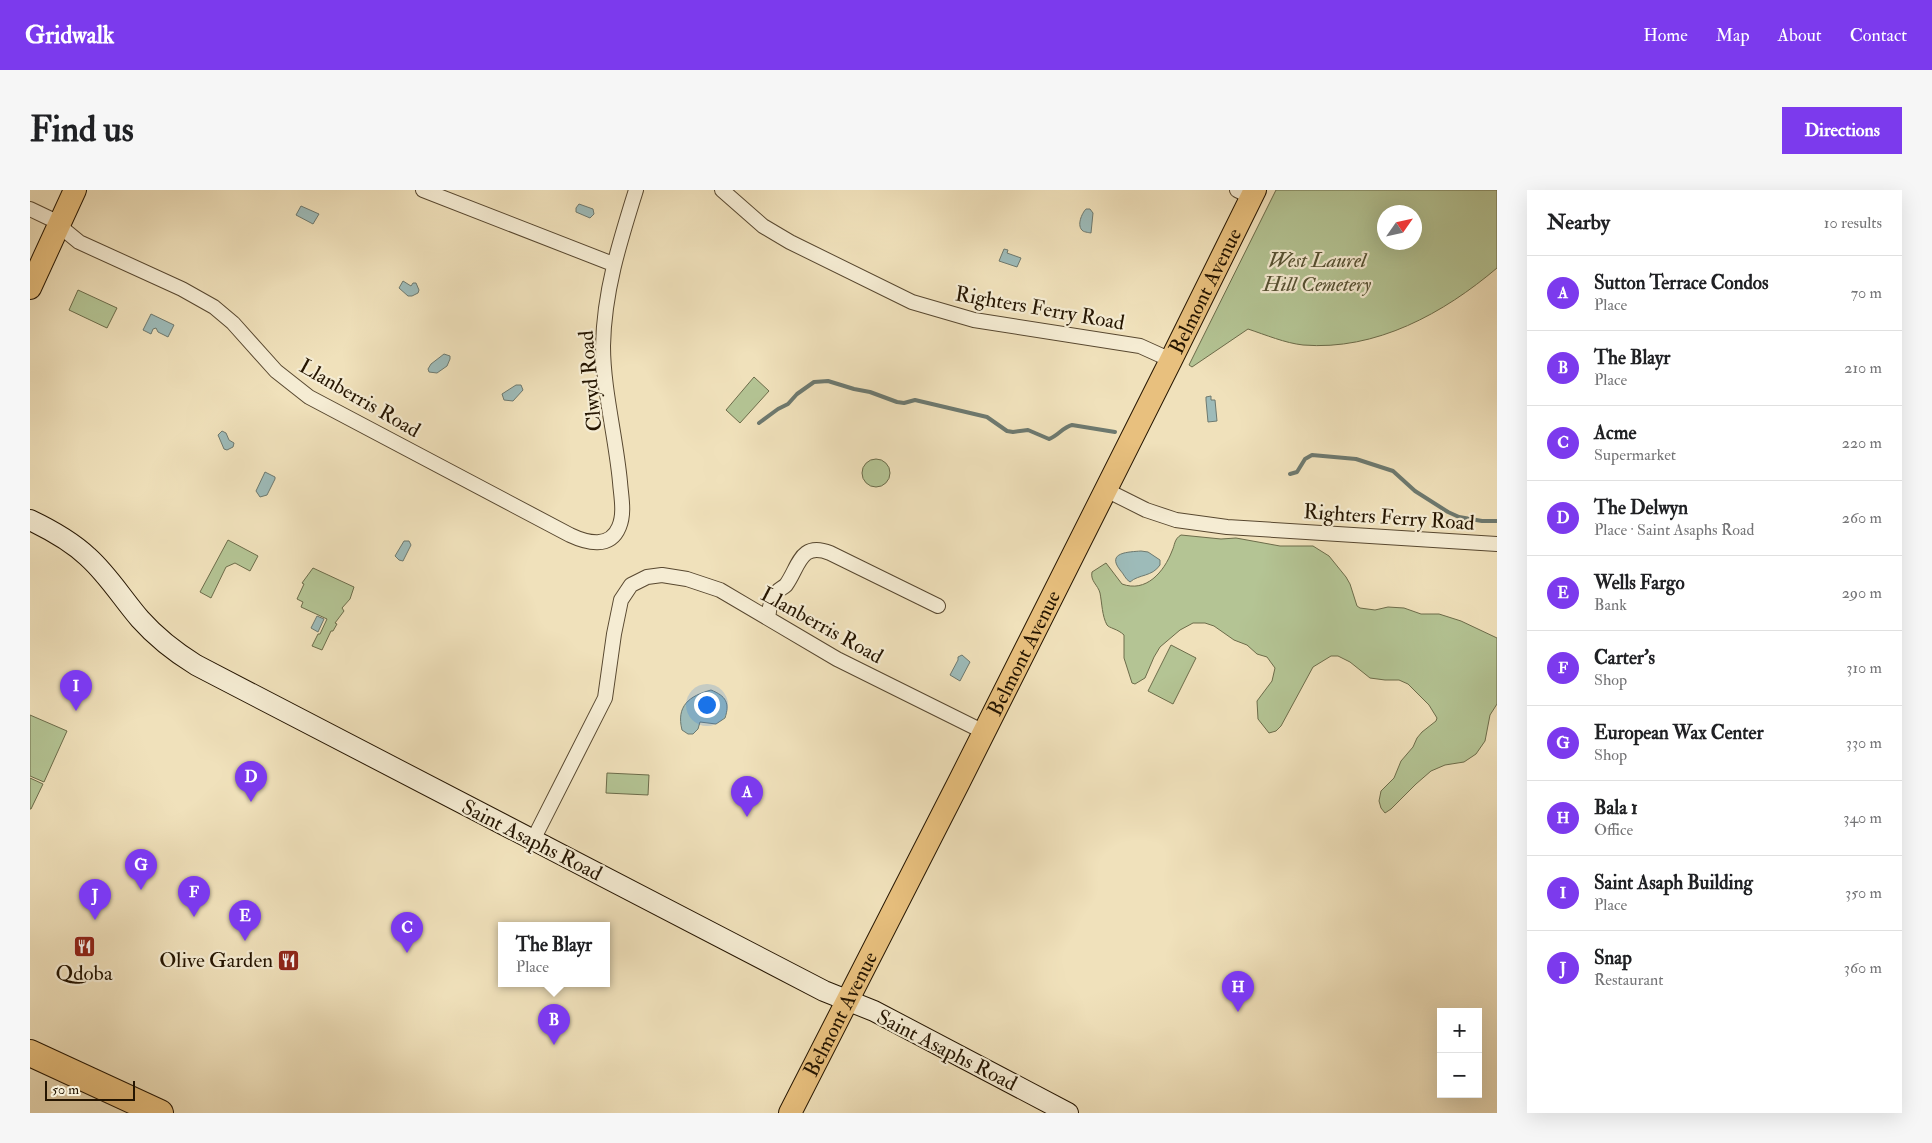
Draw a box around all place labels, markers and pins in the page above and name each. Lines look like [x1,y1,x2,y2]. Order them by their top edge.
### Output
pin: I [60,670,92,711]
pin: D [235,761,267,802]
pin: A [731,776,763,817]
pin: G [125,849,157,890]
pin: F [178,876,210,917]
pin: J [79,879,111,920]
pin: E [229,900,261,941]
pin: C [391,912,423,953]
restaurant icon: Qdoba [72,934,96,958]
place label: Olive Garden [159,947,273,974]
restaurant icon: Olive Garden [277,948,301,972]
place label: Qdoba [55,960,113,987]
pin: H [1222,971,1254,1012]
pin: B [538,1004,570,1045]

